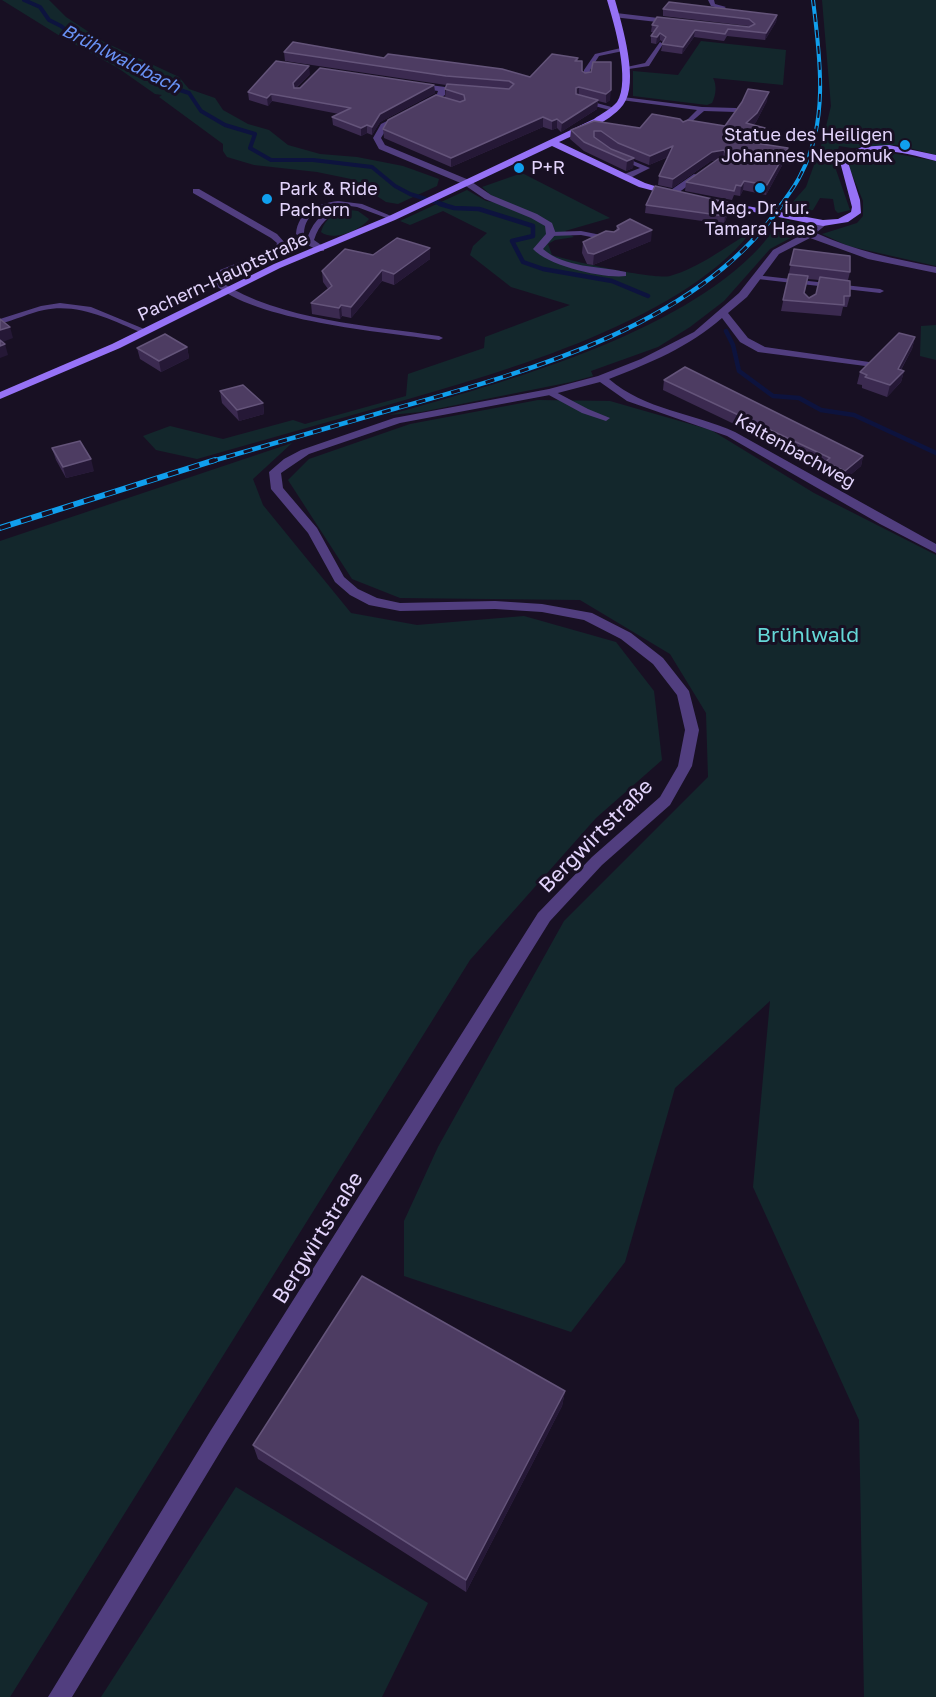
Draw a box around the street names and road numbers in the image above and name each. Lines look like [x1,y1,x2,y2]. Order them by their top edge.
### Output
street label: Pachern-Hauptstraße [134,228,312,326]
street label: Kaltenbachweg [731,409,859,493]
street label: Bergwirtstraße [534,774,658,898]
street label: Bergwirtstraße [267,1167,369,1309]

